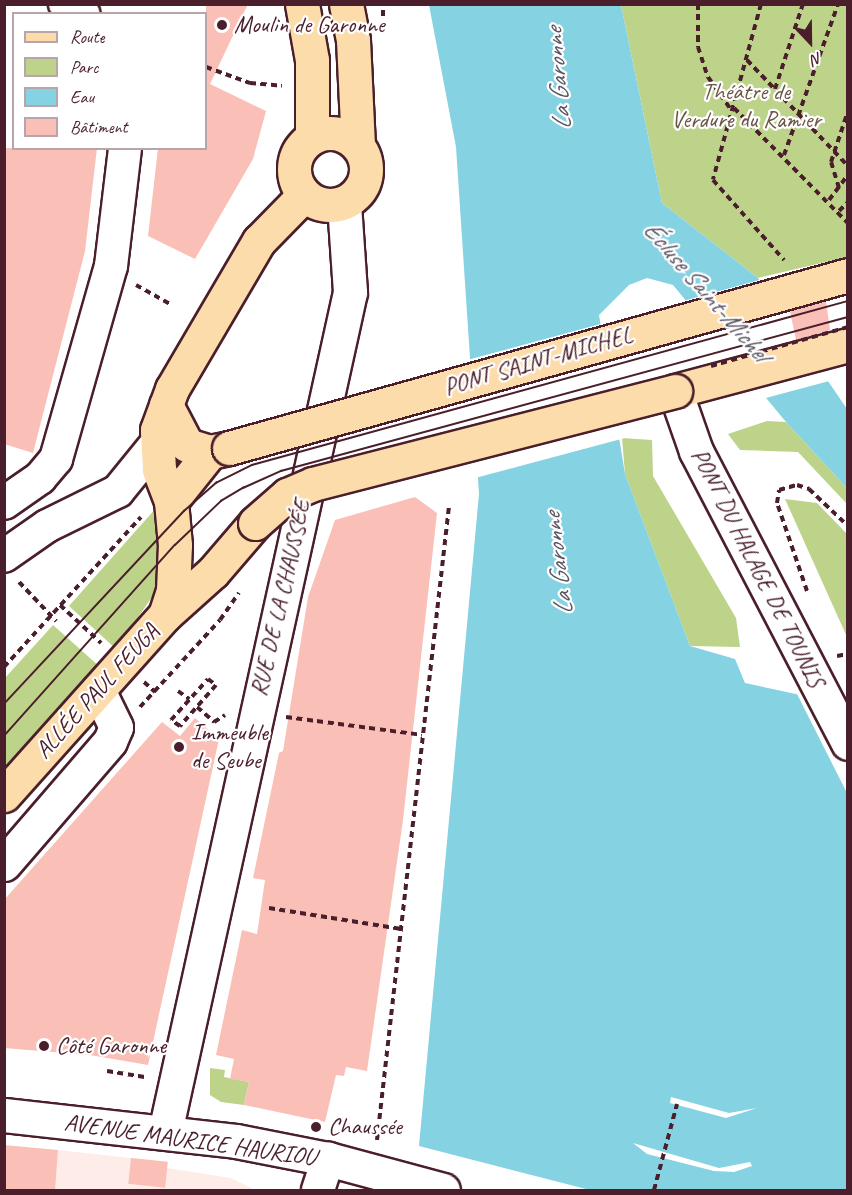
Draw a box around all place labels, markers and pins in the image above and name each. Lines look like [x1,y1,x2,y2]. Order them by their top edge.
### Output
place label: Moulin de Garonne [234,11,386,39]
marker: Moulin de Garonne [215,18,229,32]
place label: Immeuble de Seube [191,719,268,775]
marker: Immeuble de Seube [172,740,186,754]
place label: Côté Garonne [56,1032,166,1060]
marker: Côté Garonne [37,1039,51,1053]
place label: Chaussée [328,1113,402,1141]
marker: Chaussée [309,1120,323,1134]

